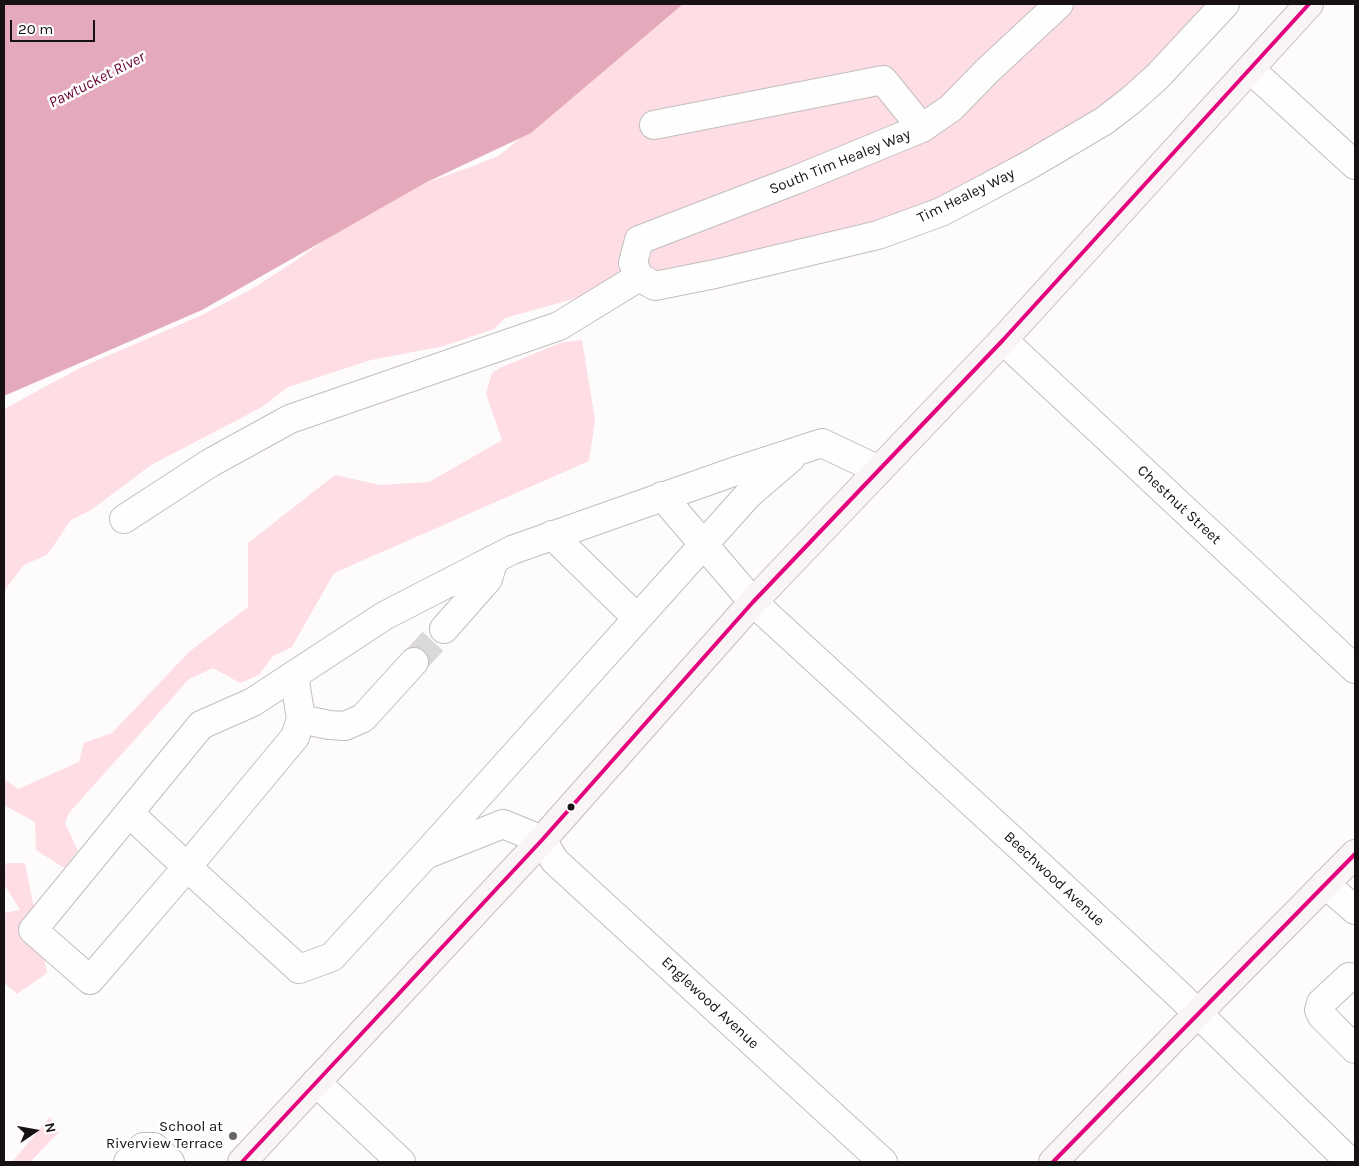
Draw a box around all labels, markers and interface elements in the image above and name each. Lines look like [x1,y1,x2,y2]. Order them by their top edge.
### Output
scale bar [12,10,98,42]
text: 20 m [18,20,53,38]
water label: Pawtucket River [46,47,148,113]
street label: South Tim Healey Way [767,125,913,199]
street label: Tim Healey Way [914,165,1018,227]
street label: Chestnut Street [1133,462,1225,548]
unlabelled marker [566,802,576,812]
street label: Beechwood Avenue [1000,828,1108,930]
street label: Englewood Avenue [657,953,763,1053]
north arrow [10,1106,60,1156]
place label: School at Riverview Terrace [106,1118,223,1153]
text: N [41,1121,60,1134]
marker: School at Riverview Terrace [227,1130,239,1142]

